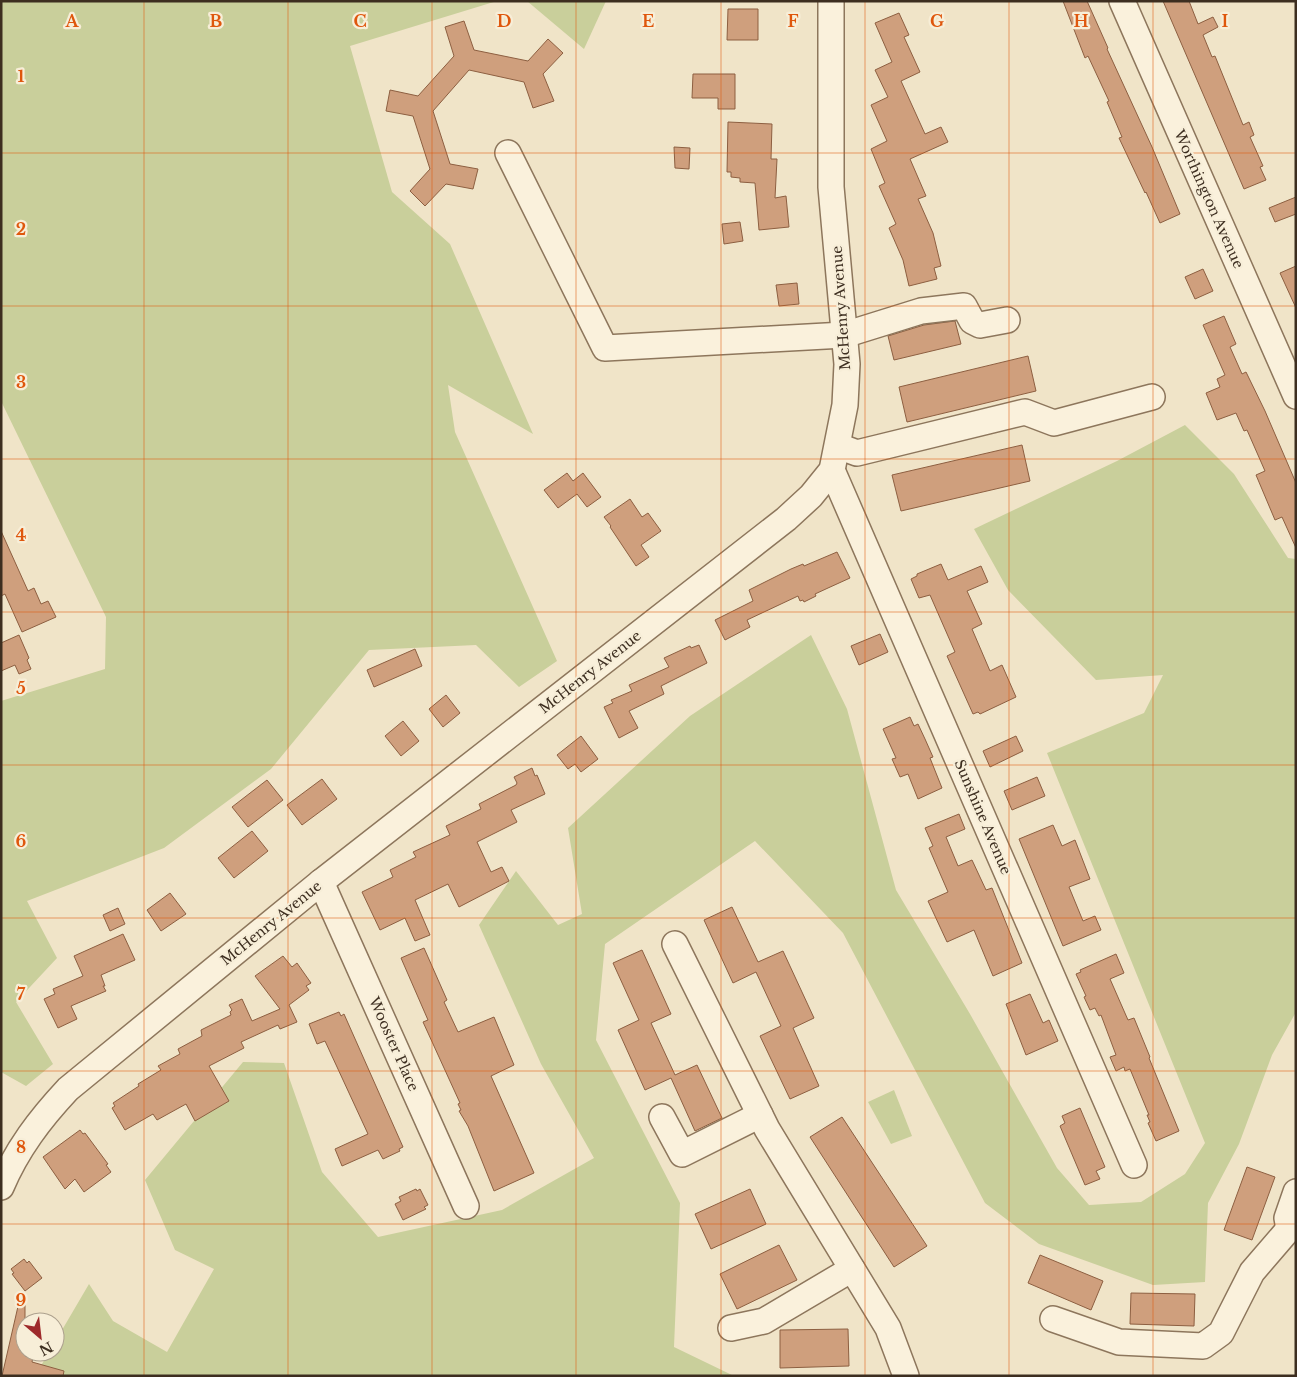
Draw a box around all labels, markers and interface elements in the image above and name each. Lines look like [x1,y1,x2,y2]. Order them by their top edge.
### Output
text: A [65,11,80,31]
text: B [210,11,223,31]
text: C [353,11,367,31]
text: D [497,11,511,31]
text: E [642,11,654,31]
text: F [787,11,799,31]
text: G [930,11,944,31]
text: H [1073,11,1089,31]
text: I [1222,11,1229,31]
text: 1 [18,66,25,86]
street label: Worthington Avenue [1170,126,1248,271]
text: 2 [16,219,26,239]
street label: McHenry Avenue [828,245,854,371]
text: 3 [16,372,26,392]
text: 4 [16,525,26,545]
street label: McHenry Avenue [535,627,645,717]
text: 5 [16,678,26,698]
street label: Sunshine Avenue [951,757,1015,877]
text: 6 [16,831,27,851]
street label: McHenry Avenue [217,877,325,969]
text: 7 [17,984,26,1004]
street label: Wooster Place [365,993,423,1094]
text: 8 [16,1137,26,1157]
text: 9 [16,1290,27,1310]
north arrow [15,1312,65,1362]
text: N [36,1337,56,1360]

